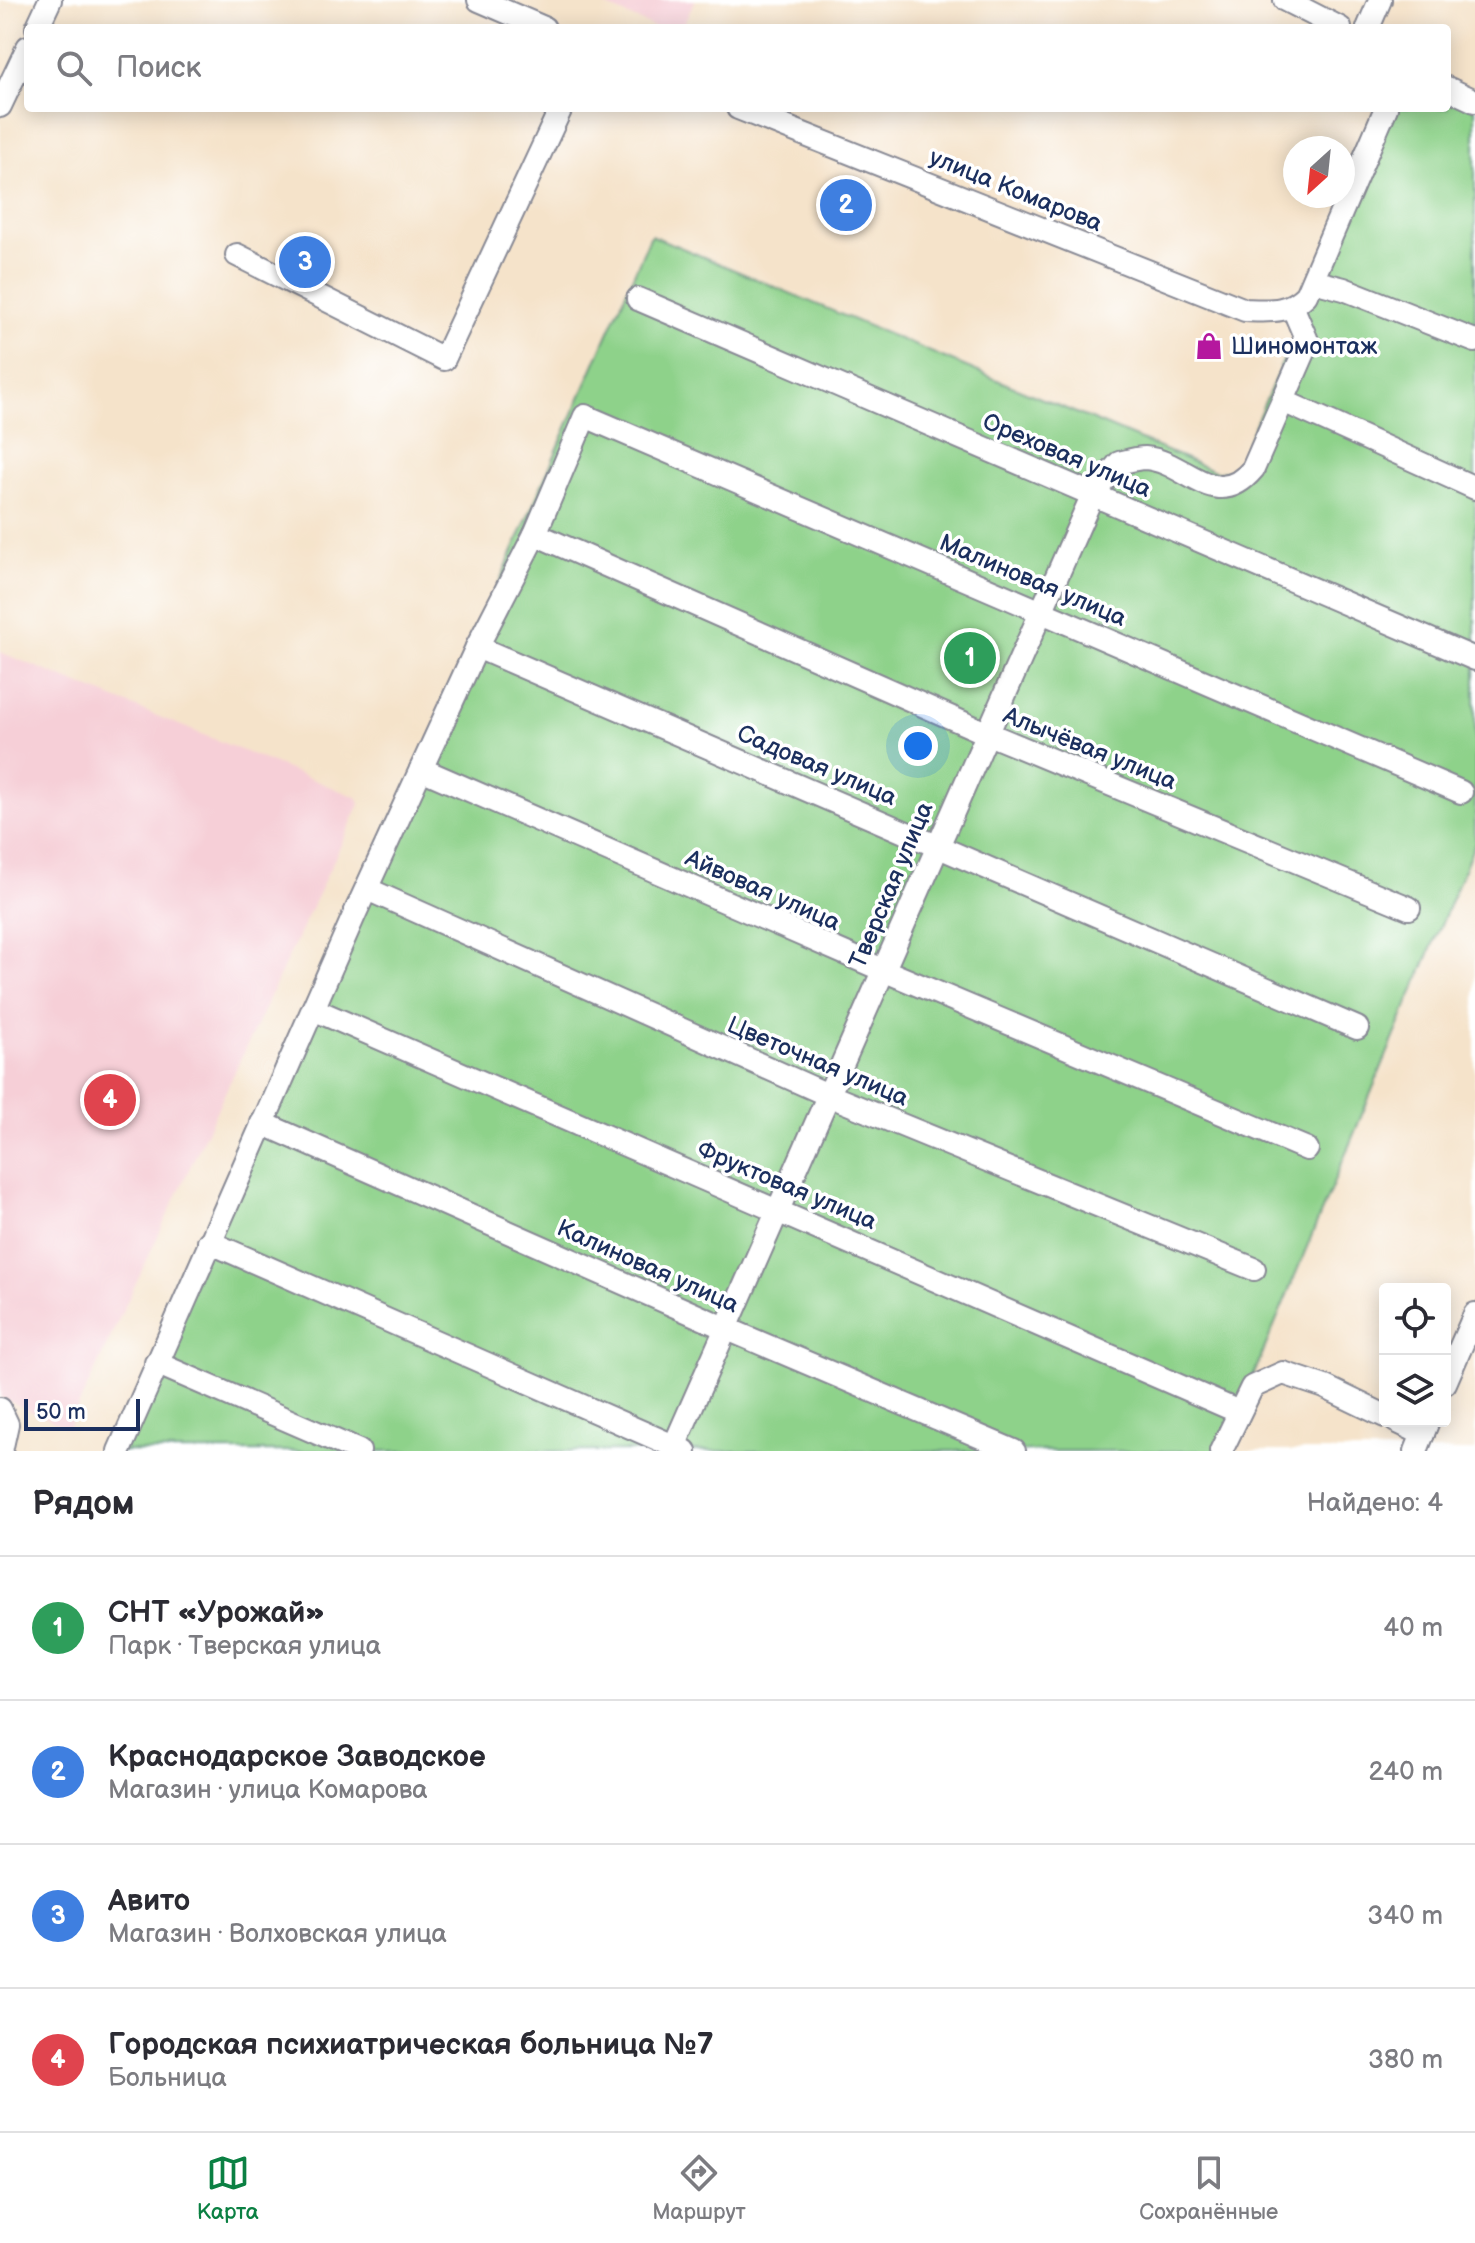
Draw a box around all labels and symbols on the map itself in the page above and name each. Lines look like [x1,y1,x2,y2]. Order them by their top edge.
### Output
north arrow [1283,136,1355,208]
street label: улица Комарова [925,143,1106,238]
pin: 2 [820,175,872,235]
pin: 3 [279,232,331,292]
shop icon: Шиномонтаж [1194,331,1224,361]
place label: Шиномонтаж [1231,332,1378,361]
street label: Ореховая улица [978,407,1155,504]
street label: Малиновая улица [935,528,1131,633]
pin: 1 [944,628,996,688]
street label: Алычёвая улица [998,700,1181,796]
street label: Садовая улица [733,719,901,812]
your location [898,726,938,766]
street label: Тверская улица [843,798,940,973]
street label: Айвовая улица [680,843,845,938]
street label: Цветочная улица [723,1010,913,1113]
pin: 4 [84,1070,136,1130]
street label: Фруктовая улица [693,1135,881,1236]
street label: Калиновая улица [552,1213,743,1320]
scale bar [24,1395,140,1431]

